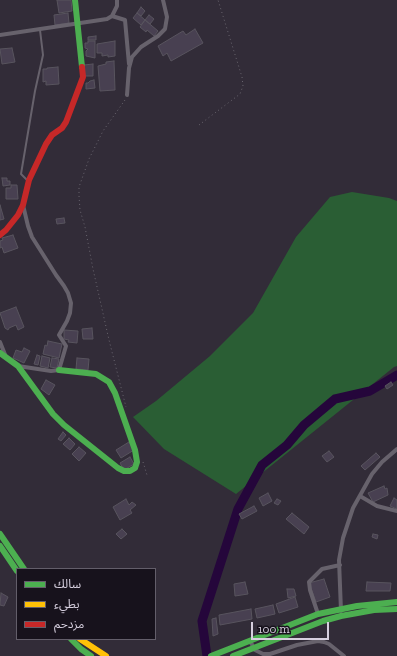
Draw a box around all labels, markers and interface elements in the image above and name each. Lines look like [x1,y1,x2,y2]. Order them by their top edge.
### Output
legend [16,568,156,640]
text: سالك [54,577,81,591]
text: بطيء [54,597,80,611]
scale bar [253,614,331,640]
text: مزدحم [54,617,84,631]
text: 100 m [258,622,290,636]

